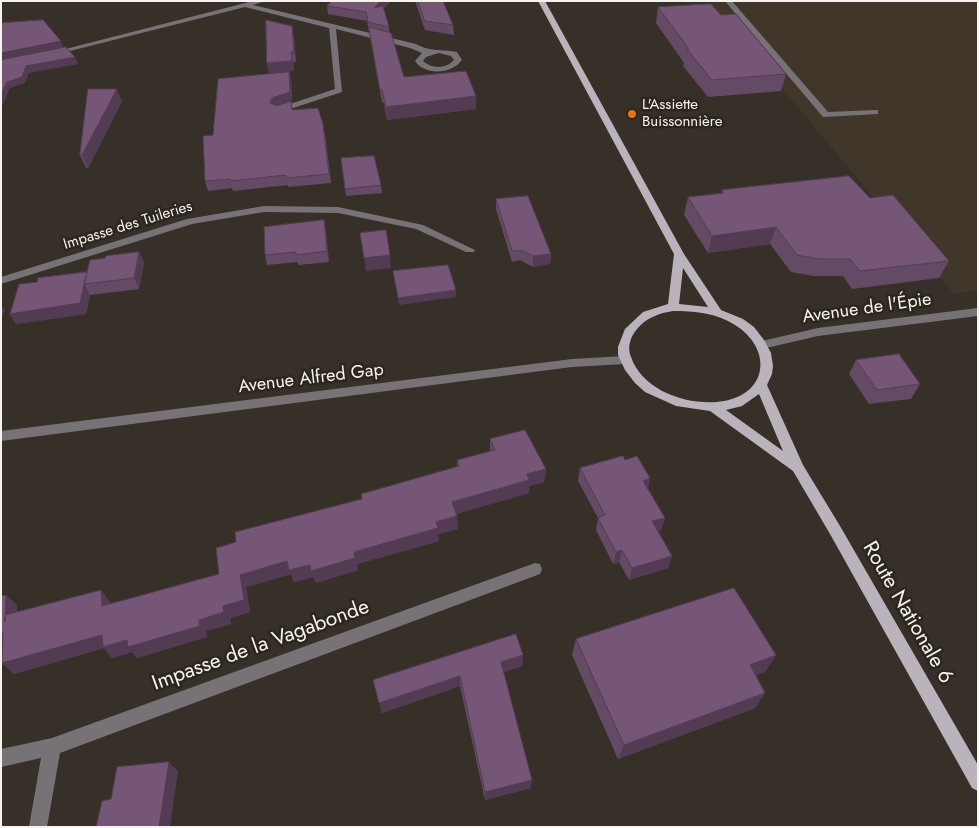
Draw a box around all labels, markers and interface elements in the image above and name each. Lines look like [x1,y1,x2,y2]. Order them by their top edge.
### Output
place label: L'Assiette Buissonnière [642,96,722,131]
marker: L'Assiette Buissonnière [626,108,638,120]
street label: Impasse des Tuileries [61,198,195,254]
street label: Avenue de l'Épie [801,289,933,329]
street label: Avenue Alfred Gap [237,359,385,399]
street label: Route Nationale 6 [856,537,958,689]
street label: Impasse de la Vagabonde [149,595,373,697]

